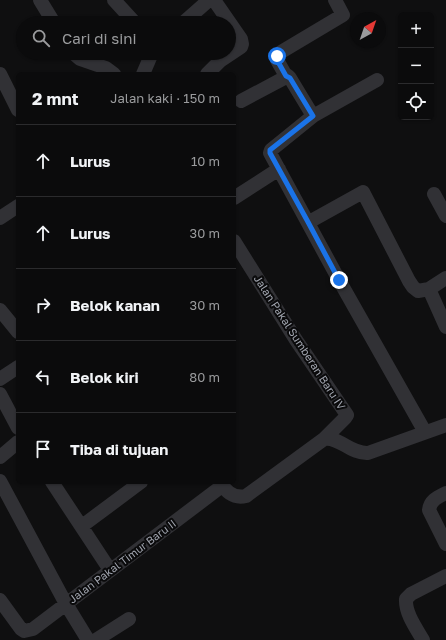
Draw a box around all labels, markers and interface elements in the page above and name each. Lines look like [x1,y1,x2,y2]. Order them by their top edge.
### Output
north arrow [350,12,386,48]
map controls [398,12,434,120]
button: + [398,12,434,48]
search box [16,16,236,60]
icon: search [30,27,52,49]
text: Cari di sini [62,29,137,47]
route start [268,47,286,65]
button: − [398,48,434,84]
button: locate [398,84,434,120]
text: 2 mnt [32,88,79,109]
text: Jalan kaki · 150 m [110,90,220,106]
icon: ahead [32,150,54,172]
text: Lurus [70,152,111,170]
text: 10 m [191,153,220,169]
icon: ahead [32,222,54,244]
text: Lurus [70,224,111,242]
text: 30 m [190,225,220,241]
route end [330,271,348,289]
street label: Jalan Pakal Sumberan Baru IV [252,272,349,412]
icon: right [32,294,54,316]
text: Belok kanan [70,296,160,314]
text: 30 m [190,297,220,313]
icon: left [32,366,54,388]
text: Belok kiri [70,368,139,386]
text: 80 m [189,369,220,385]
icon: arrive [32,438,54,460]
text: Tiba di tujuan [70,440,168,458]
street label: Jalan Pakal Timur Baru II [66,516,178,606]

